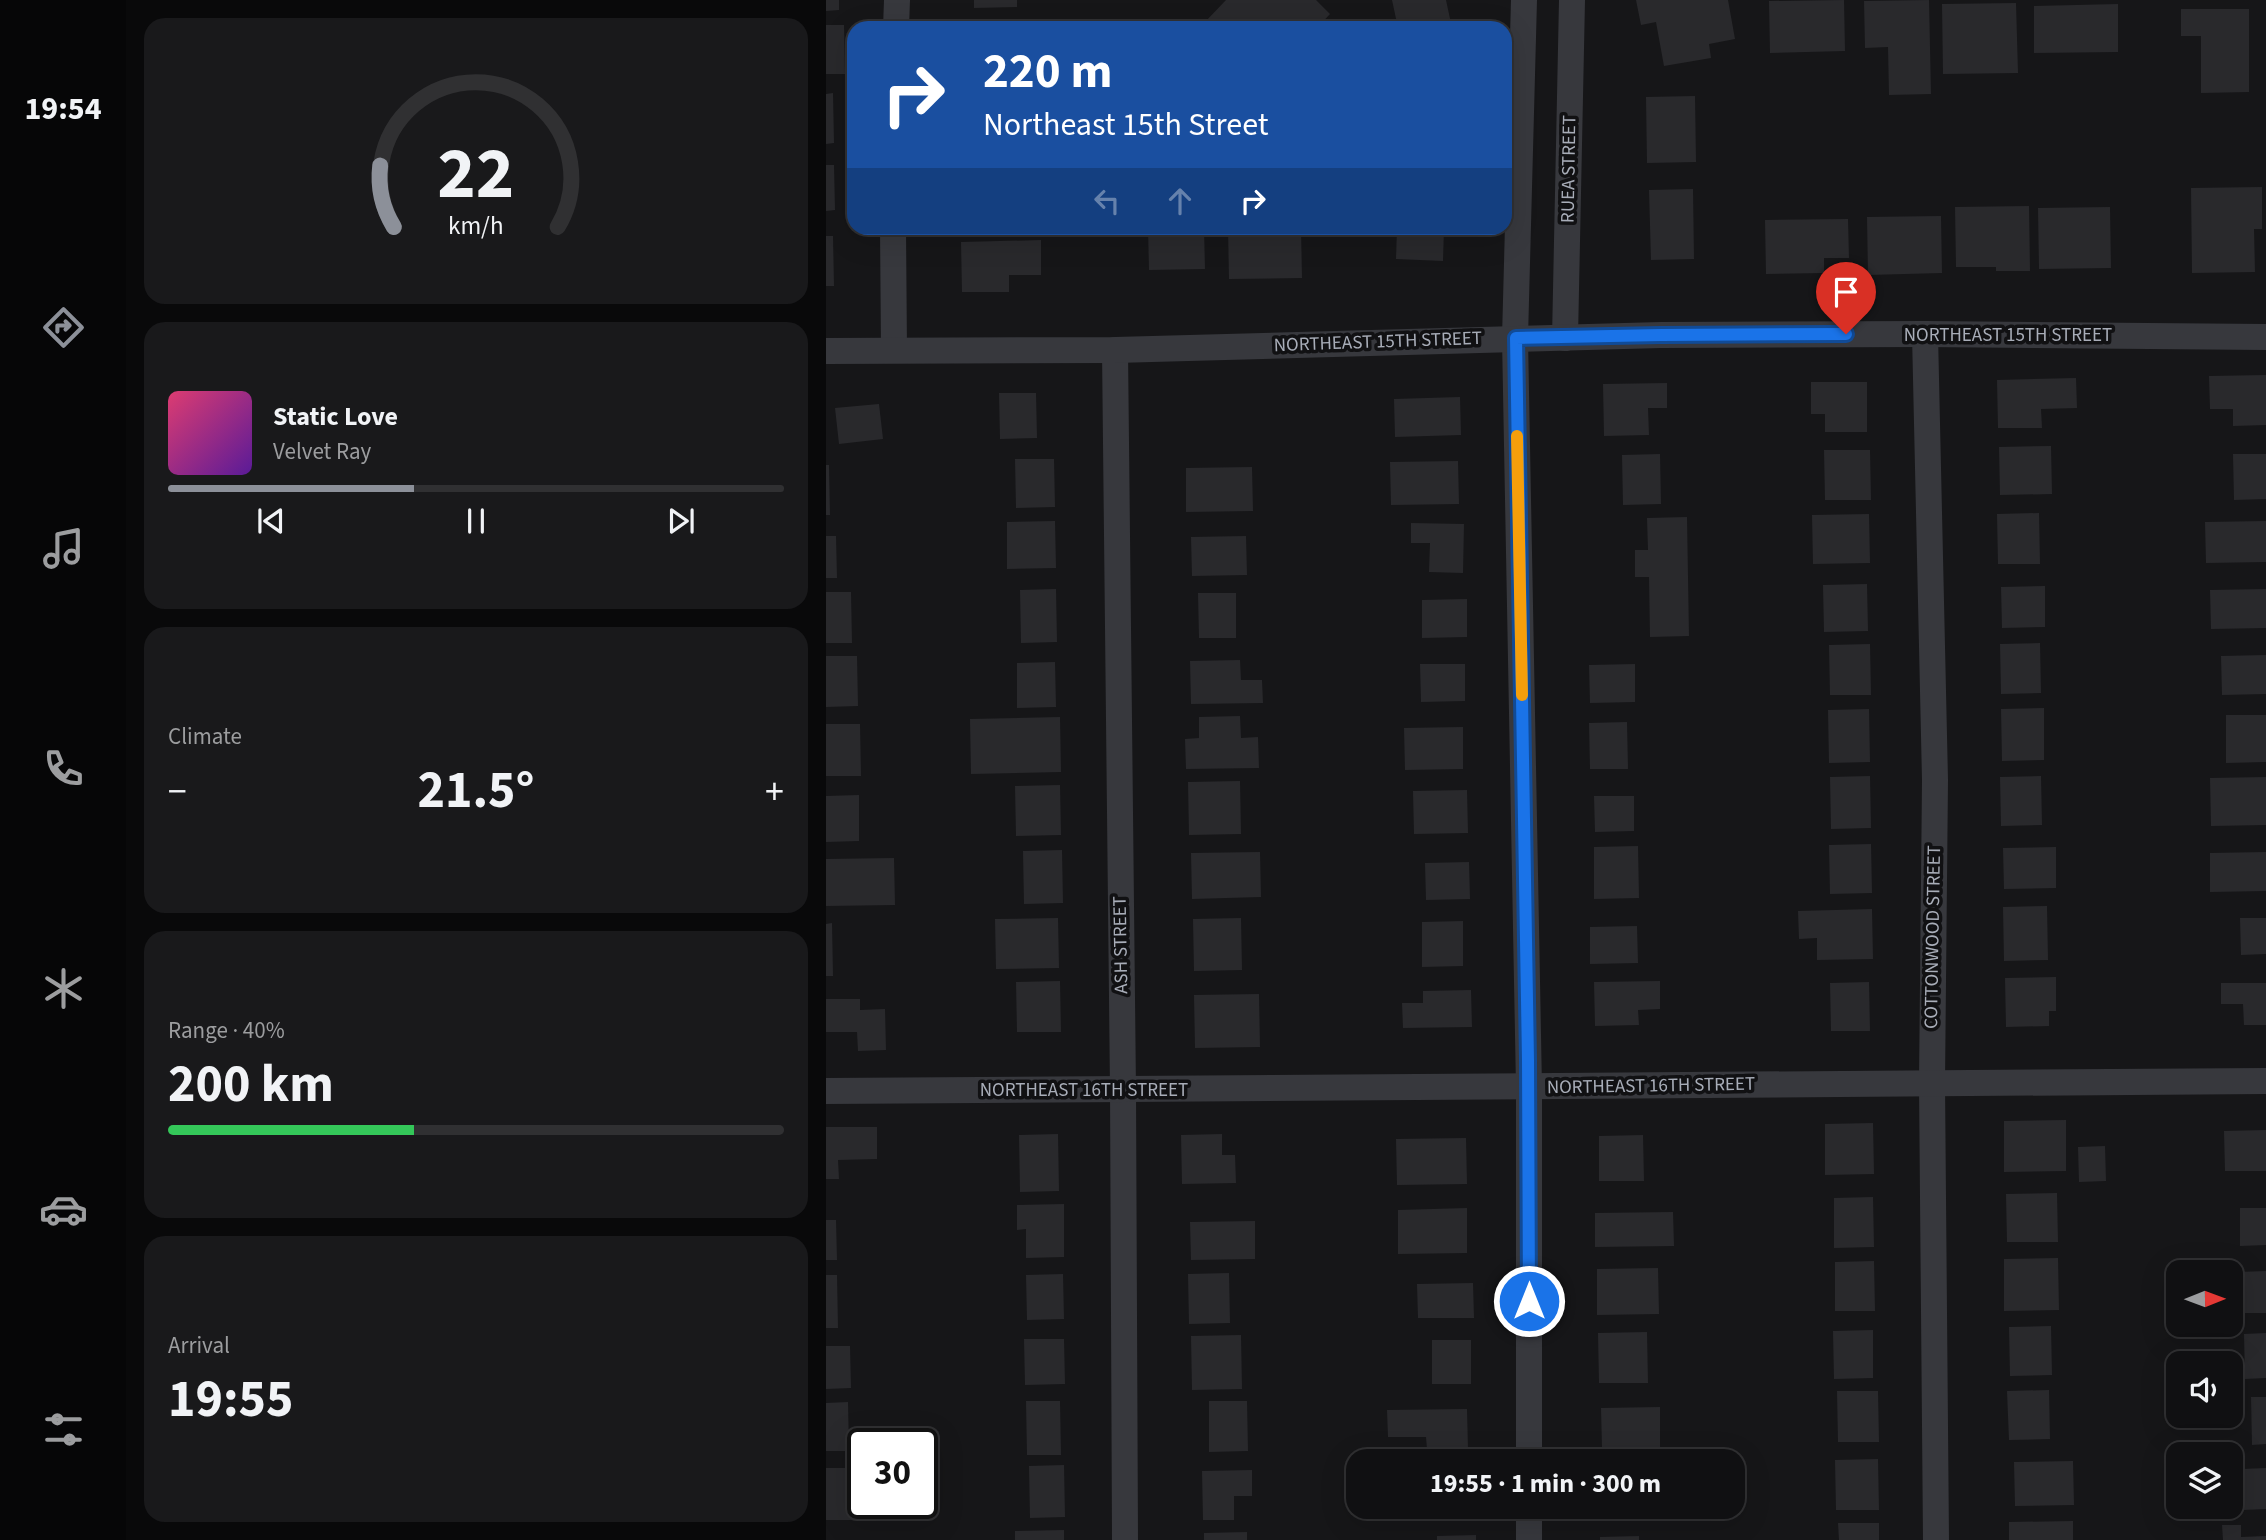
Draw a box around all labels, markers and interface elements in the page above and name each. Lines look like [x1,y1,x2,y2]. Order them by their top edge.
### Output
text: 220 m [983,37,1112,107]
icon: right [868,49,959,140]
text: 19:54 [24,86,102,132]
text: Northeast 15th Street [983,102,1269,148]
street label: RUEA STREET [1555,115,1583,223]
text: 22 [438,123,514,227]
icon: left [1088,182,1126,220]
icon: ahead [1161,182,1199,220]
icon: right [1234,182,1272,220]
text: km/h [448,208,504,244]
pin [1816,262,1876,334]
icon: arrive [1827,273,1865,311]
icon: directions [39,303,88,352]
street label: NORTHEAST 15TH STREET [1904,322,2112,349]
street label: NORTHEAST 15TH STREET [1273,325,1483,359]
text: Static Love [273,398,398,435]
text: Velvet Ray [273,435,371,468]
icon: previous [252,502,290,540]
icon: pause [457,502,495,540]
icon: next [662,502,700,540]
icon: music [39,524,88,573]
text: Climate [168,720,242,753]
icon: phone [39,744,88,793]
text: 21.5° [418,754,534,828]
text: − [168,765,187,819]
text: + [765,765,784,819]
street label: COTTONWOOD STREET [1918,845,1948,1029]
street label: ASH STREET [1107,896,1135,994]
icon: climate [39,964,88,1013]
text: Range · 40% [168,1014,285,1047]
text: 200 km [168,1048,334,1122]
street label: NORTHEAST 16TH STREET [1547,1071,1755,1101]
street label: NORTHEAST 16TH STREET [980,1077,1188,1104]
icon: car [39,1185,88,1234]
north arrow [2166,1260,2244,1337]
map controls [2166,1260,2243,1519]
position arrow [1492,1264,1566,1338]
text: Arrival [168,1329,230,1362]
button: sound [2166,1351,2243,1428]
text: 19:55 [168,1363,293,1437]
icon: filters [39,1405,88,1454]
speed limit sign: 30 [847,1428,938,1519]
button: layers [2166,1442,2243,1519]
text: 19:55 · 1 min · 300 m [1430,1465,1661,1502]

